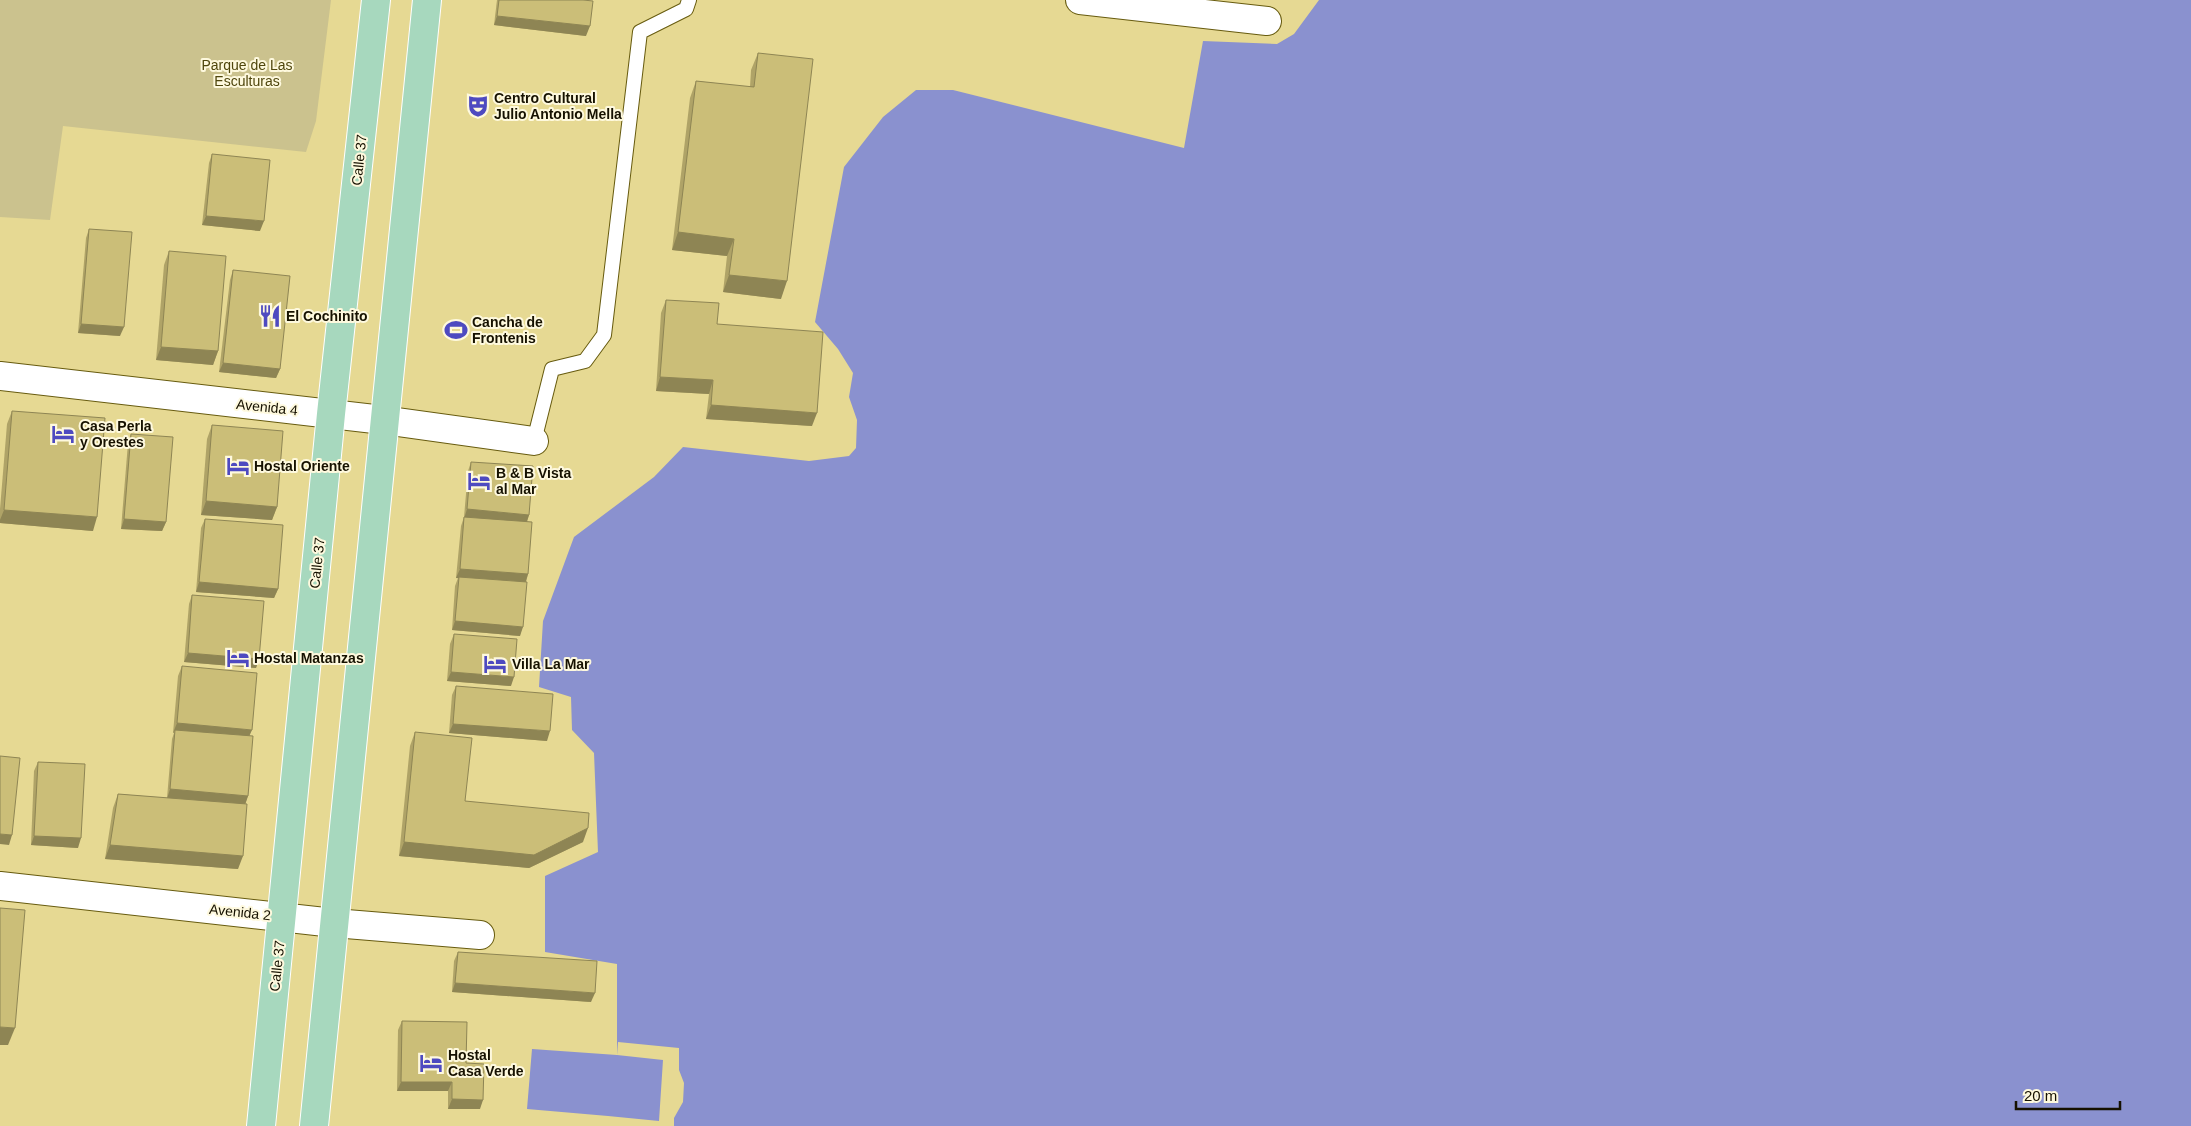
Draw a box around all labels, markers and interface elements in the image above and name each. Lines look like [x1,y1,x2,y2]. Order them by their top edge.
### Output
park label: Parque de Las Esculturas [201,57,293,89]
place label: Centro Cultural Julio Antonio Mella [494,90,622,122]
theatre icon: Centro Cultural Julio Antonio Mella [465,93,491,119]
street label: Calle 37 [348,133,370,186]
restaurant icon: El Cochinito [257,303,283,329]
place label: El Cochinito [286,308,368,324]
place label: Cancha de Frontenis [472,314,543,346]
sports icon: Cancha de Frontenis [443,317,469,343]
street label: Avenida 4 [235,396,299,418]
place label: Casa Perla y Orestes [80,418,152,450]
hotel icon: Casa Perla y Orestes [50,421,76,447]
hotel icon: Hostal Oriente [225,453,251,479]
place label: Hostal Oriente [254,458,350,474]
place label: B & B Vista al Mar [496,465,571,497]
hotel icon: B & B Vista al Mar [466,468,492,494]
street label: Calle 37 [306,536,328,589]
hotel icon: Hostal Matanzas [225,645,251,671]
place label: Hostal Matanzas [254,650,364,666]
hotel icon: Villa La Mar [482,651,508,677]
place label: Villa La Mar [512,656,590,672]
street label: Avenida 2 [208,901,272,923]
street label: Calle 37 [266,939,288,992]
place label: Hostal Casa Verde [448,1047,524,1079]
hotel icon: Hostal Casa Verde [418,1050,444,1076]
scale bar [2016,1078,2120,1110]
text: 20 m [2024,1087,2057,1104]

